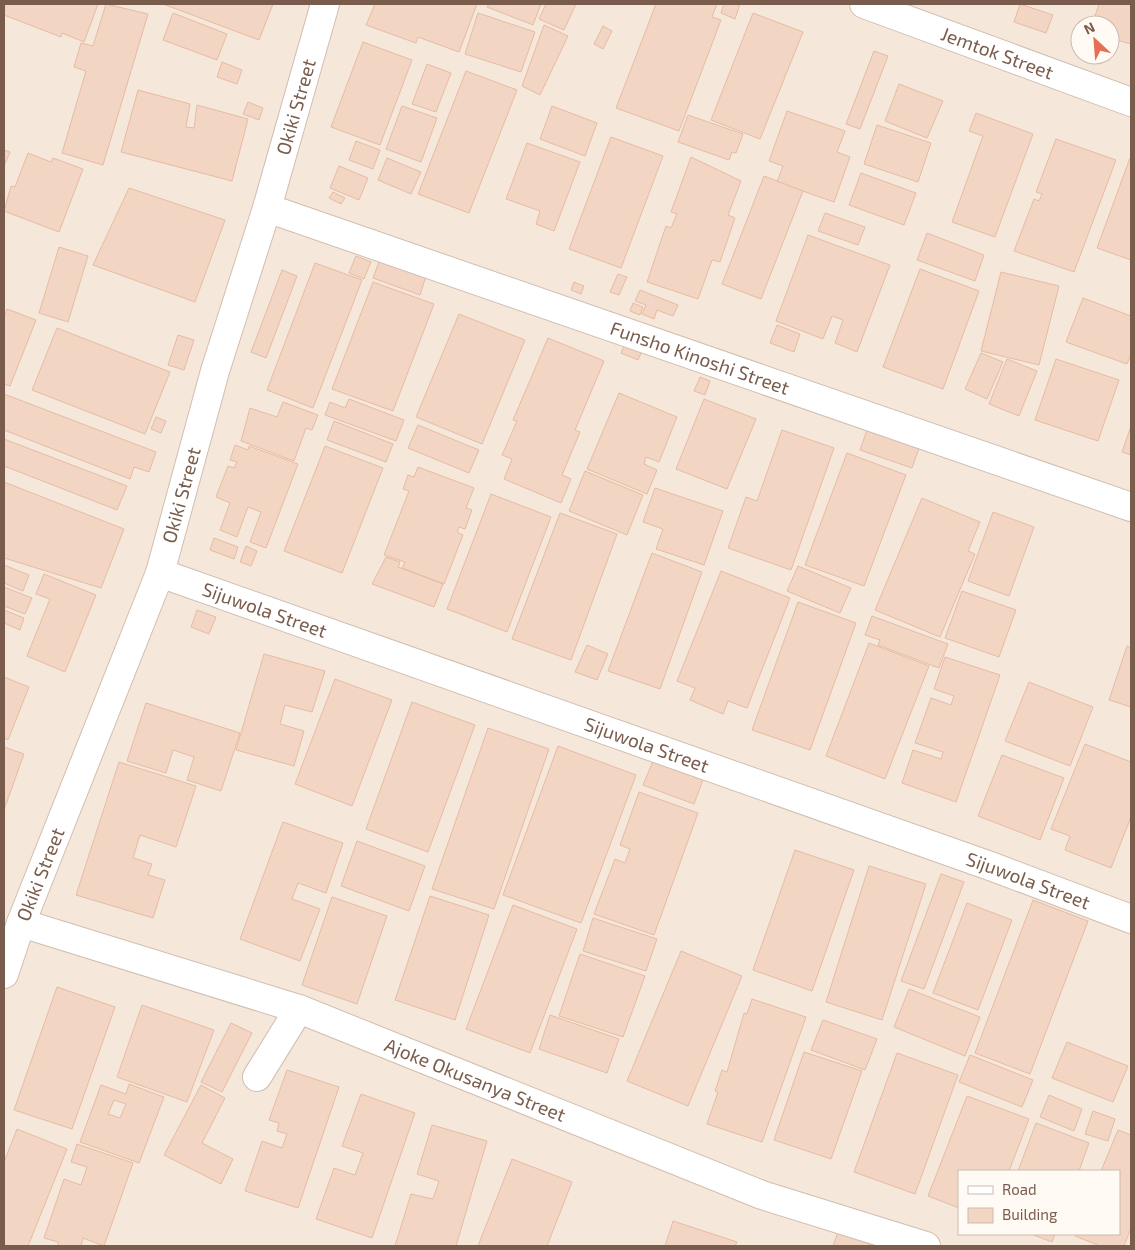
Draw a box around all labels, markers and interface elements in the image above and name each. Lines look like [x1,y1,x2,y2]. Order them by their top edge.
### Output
north arrow [1070,15,1120,65]
text: N [1081,18,1097,38]
street label: Jemtok Street [938,21,1057,84]
street label: Okiki Street [271,56,320,157]
street label: Funsho Kinoshi Street [607,316,793,399]
street label: Okiki Street [157,444,205,546]
street label: Sijuwola Street [199,577,330,642]
street label: Sijuwola Street [581,712,712,777]
street label: Okiki Street [11,824,69,924]
street label: Sijuwola Street [963,846,1094,914]
street label: Ajoke Okusanya Street [382,1033,569,1126]
legend [958,1170,1120,1235]
text: Road [1002,1180,1037,1198]
text: Building [1002,1205,1058,1223]

